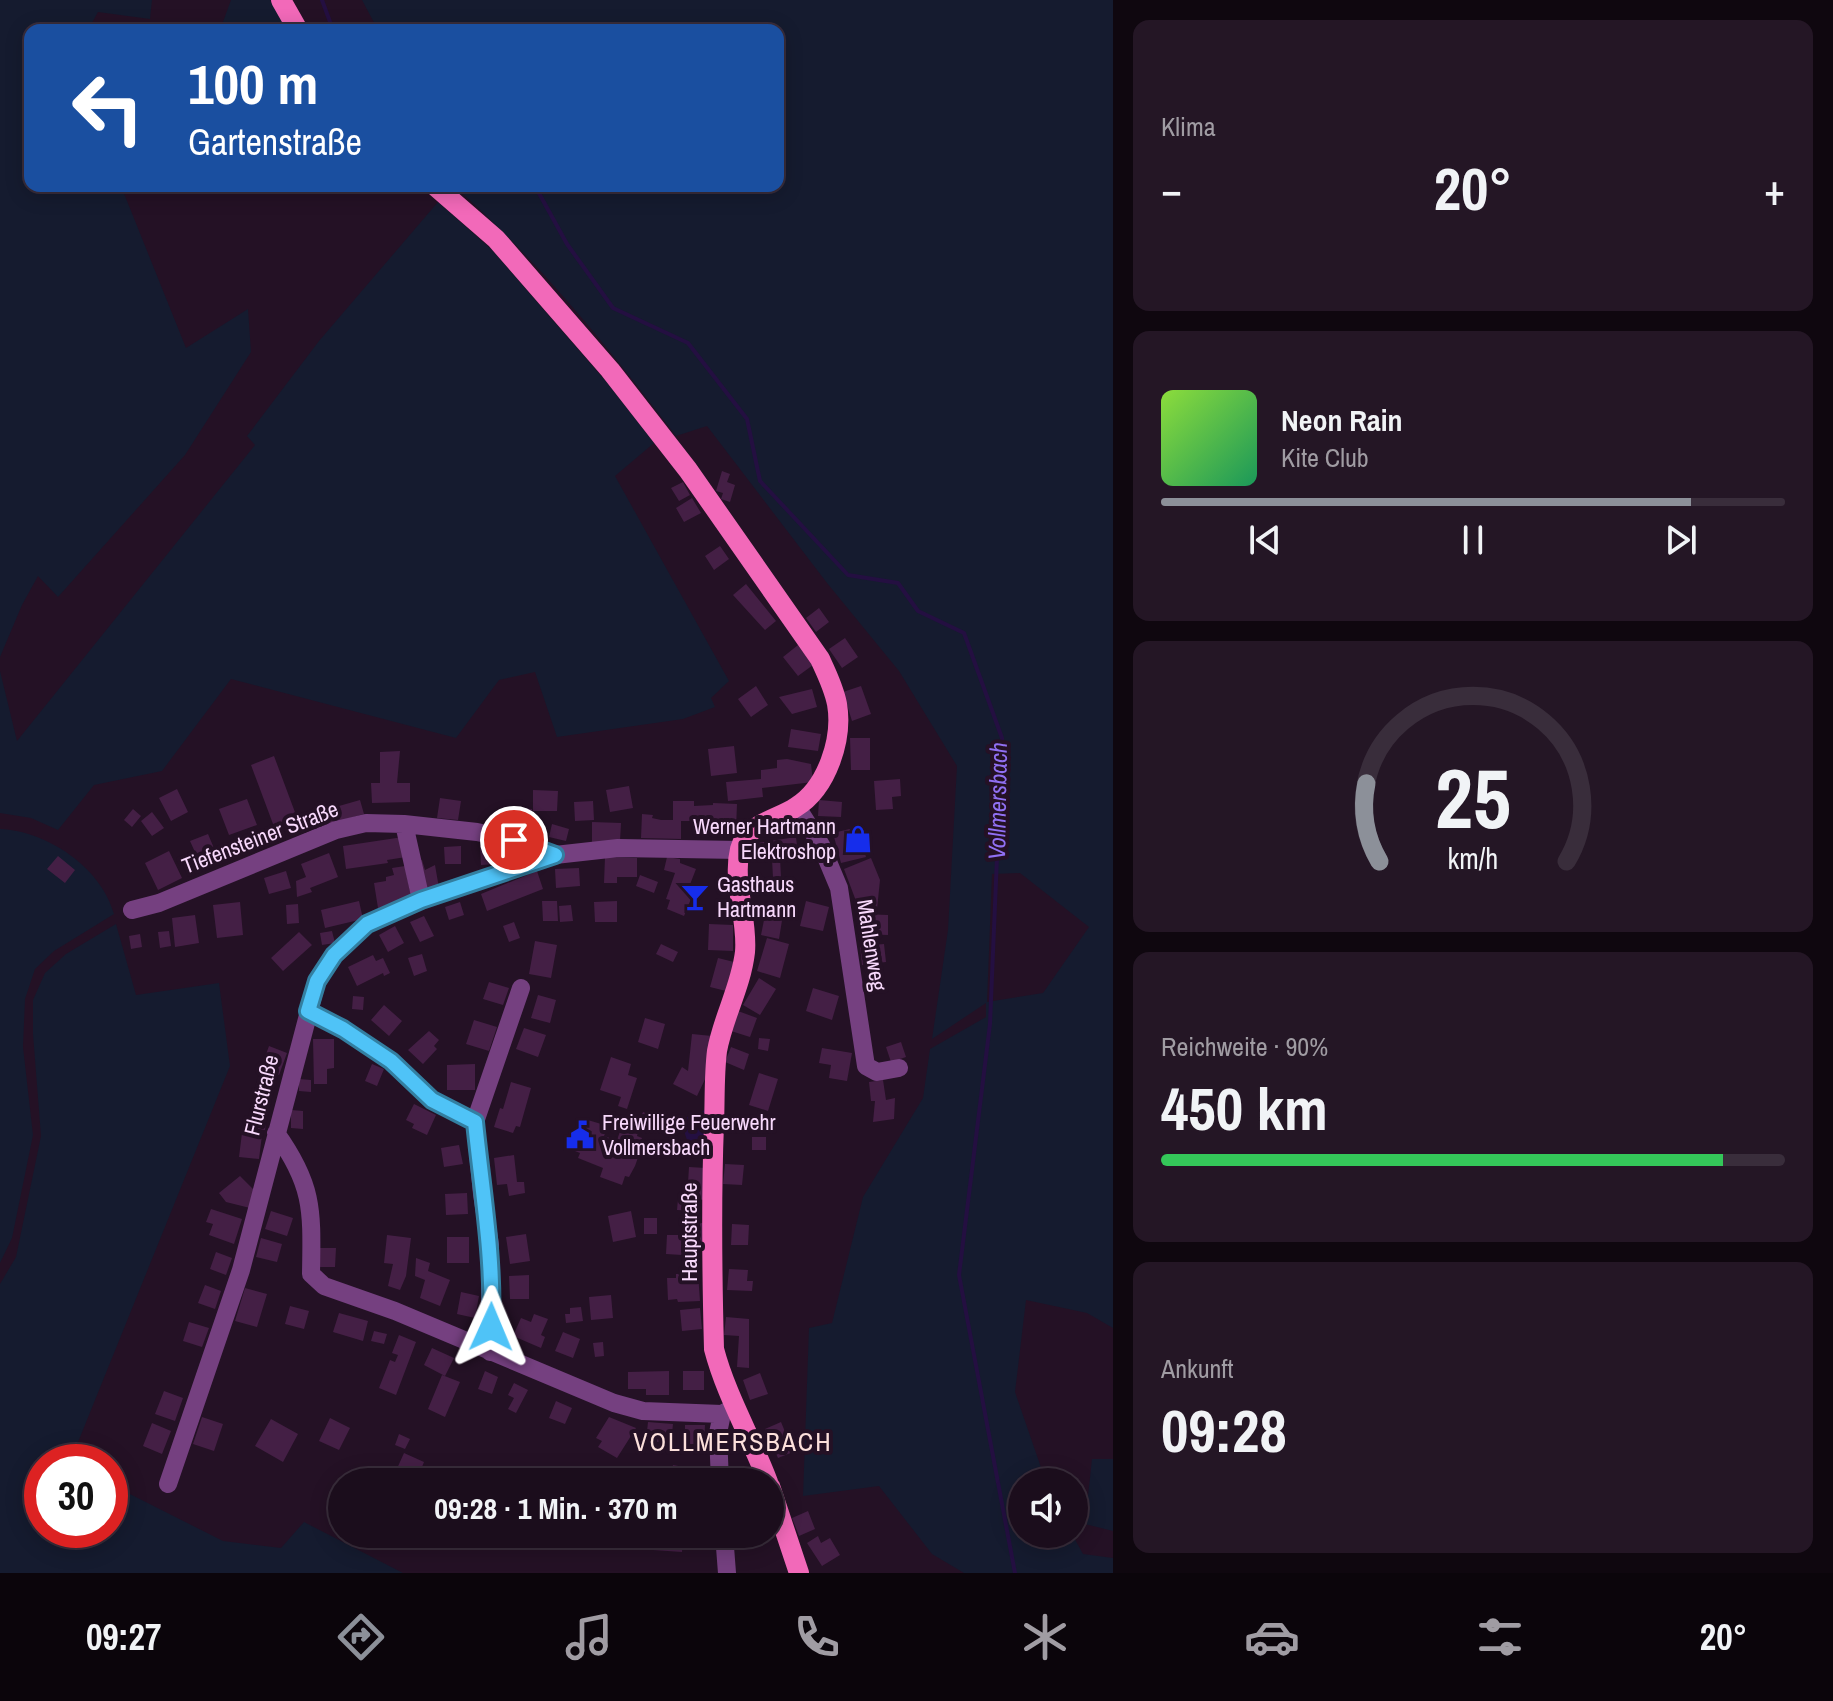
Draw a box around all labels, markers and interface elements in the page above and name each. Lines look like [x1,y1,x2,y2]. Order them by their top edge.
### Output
text: 100 m [188,46,318,121]
icon: left [56,56,160,160]
text: Klima [1161,109,1216,144]
text: Gartenstraße [188,118,362,166]
text: 20° [1434,148,1512,229]
text: − [1161,159,1182,219]
text: + [1764,159,1785,219]
text: Neon Rain [1281,400,1403,440]
text: Kite Club [1281,440,1369,475]
icon: previous [1243,518,1287,562]
icon: pause [1451,518,1495,562]
icon: next [1659,518,1703,562]
water label: Vollmersbach [980,742,1014,860]
text: 25 [1435,742,1511,854]
street label: Tiefensteiner Straße [178,793,342,881]
pin [480,806,548,874]
place label: Werner Hartmann Elektroshop [693,811,836,866]
icon: arrive [492,818,536,862]
shop icon: Werner Hartmann Elektroshop [843,824,873,854]
text: km/h [1448,840,1498,879]
place label: Gasthaus Hartmann [717,869,796,924]
bar icon: Gasthaus Hartmann [680,882,710,912]
street label: Mahlenweg [850,897,894,993]
text: Reichweite · 90% [1161,1029,1328,1064]
street label: Flurstraße [237,1051,285,1139]
text: 450 km [1161,1068,1328,1149]
place label: Freiwillige Feuerwehr Vollmersbach [602,1107,776,1162]
public building icon: Freiwillige Feuerwehr Vollmersbach [565,1120,595,1150]
street label: Hauptstraße [674,1182,704,1282]
position arrow [449,1285,533,1369]
text: Ankunft [1161,1351,1233,1386]
text: 09:28 [1161,1390,1287,1471]
district label: VOLLMERSBACH [633,1424,833,1459]
speed limit sign: 30 [24,1444,128,1548]
map controls [1008,1468,1088,1548]
button: sound [1008,1468,1088,1548]
text: 09:28 · 1 Min. · 370 m [434,1488,678,1528]
icon: directions [333,1609,389,1665]
icon: music [561,1609,617,1665]
icon: phone [789,1609,845,1665]
icon: climate [1017,1609,1073,1665]
icon: car [1244,1609,1300,1665]
icon: filters [1472,1609,1528,1665]
text: 09:27 [86,1613,161,1661]
text: 20° [1700,1613,1747,1661]

